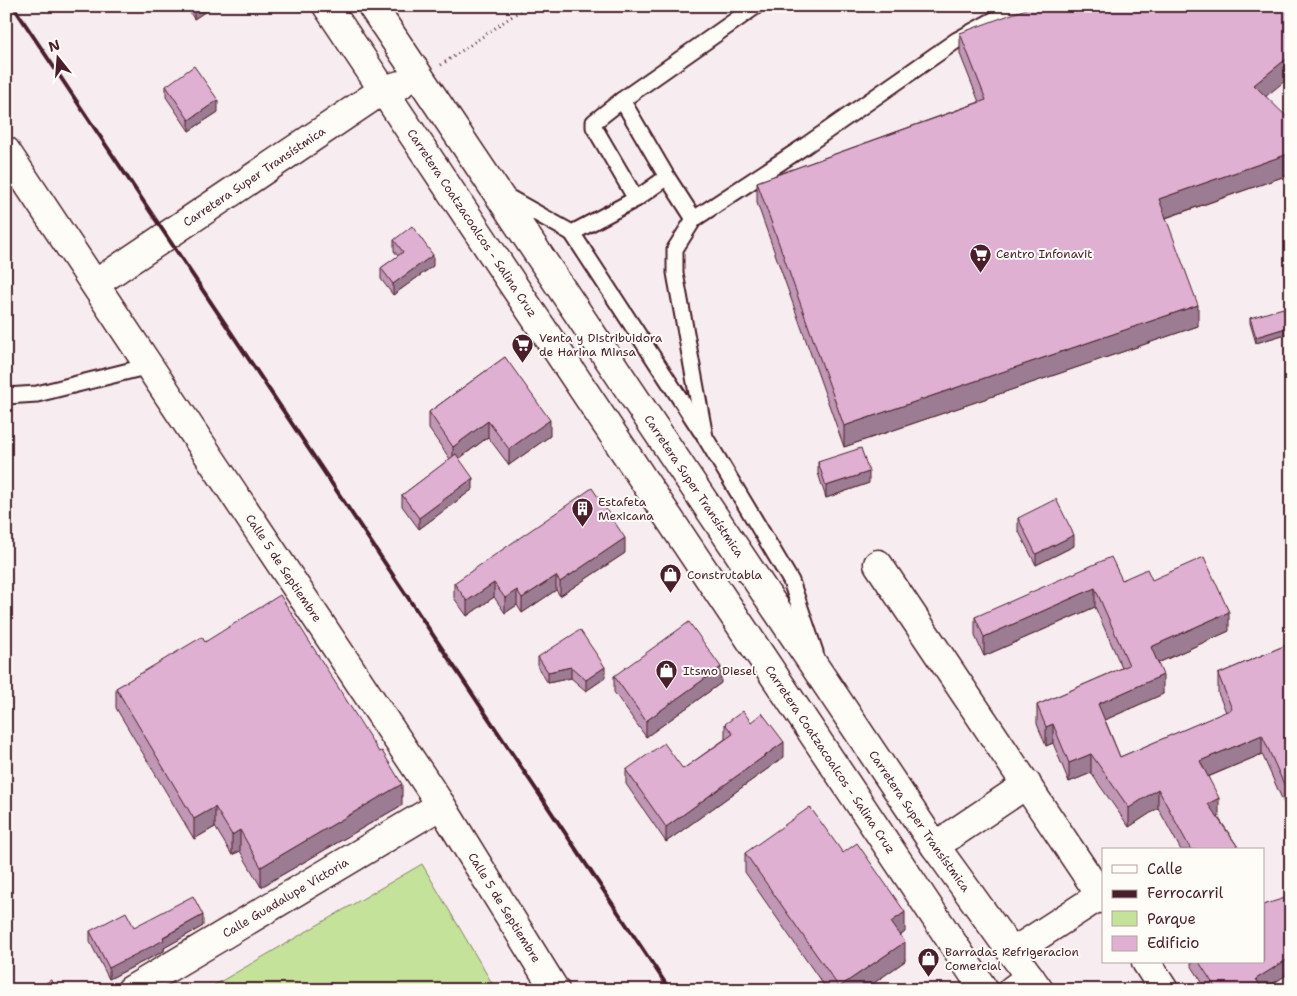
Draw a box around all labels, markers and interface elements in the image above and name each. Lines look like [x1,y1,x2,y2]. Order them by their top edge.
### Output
north arrow [32,32,82,82]
text: N [46,35,62,56]
street label: Carretera Super Transístmica [180,123,329,230]
street label: Carretera Coatzacoalcos - Salina Cruz [403,126,541,320]
supermarket icon: Centro Infonavit [968,242,992,273]
place label: Centro Infonavit [996,246,1093,262]
place label: Venta y Distribuidora de Harina Minsa [539,330,663,360]
supermarket icon: Venta y Distribuidora de Harina Minsa [511,333,535,364]
street label: Carretera Super Transístmica [640,412,748,561]
place label: Estafeta Mexicana [598,494,654,524]
building icon: Estafeta Mexicana [570,497,594,528]
street label: Calle 5 de Septiembre [242,511,325,625]
shop icon: Construtabla [659,563,683,594]
place label: Construtabla [687,567,763,583]
shop icon: Itsmo Diesel [655,659,679,690]
street label: Carretera Coatzacoalcos - Salina Cruz [761,662,899,857]
place label: Itsmo Diesel [683,663,756,679]
street label: Carretera Super Transístmica [865,747,974,896]
legend [1102,848,1264,964]
street label: Calle 5 de Septiembre [464,850,544,966]
street label: Calle Guadalupe Victoria [220,854,352,942]
text: Calle [1147,859,1183,879]
text: Ferrocarril [1147,883,1224,903]
text: Parque [1147,909,1196,929]
text: Edificio [1147,933,1199,953]
place label: Barradas Refrigeracion Comercial [945,944,1079,974]
shop icon: Barradas Refrigeracion Comercial [917,947,941,978]

